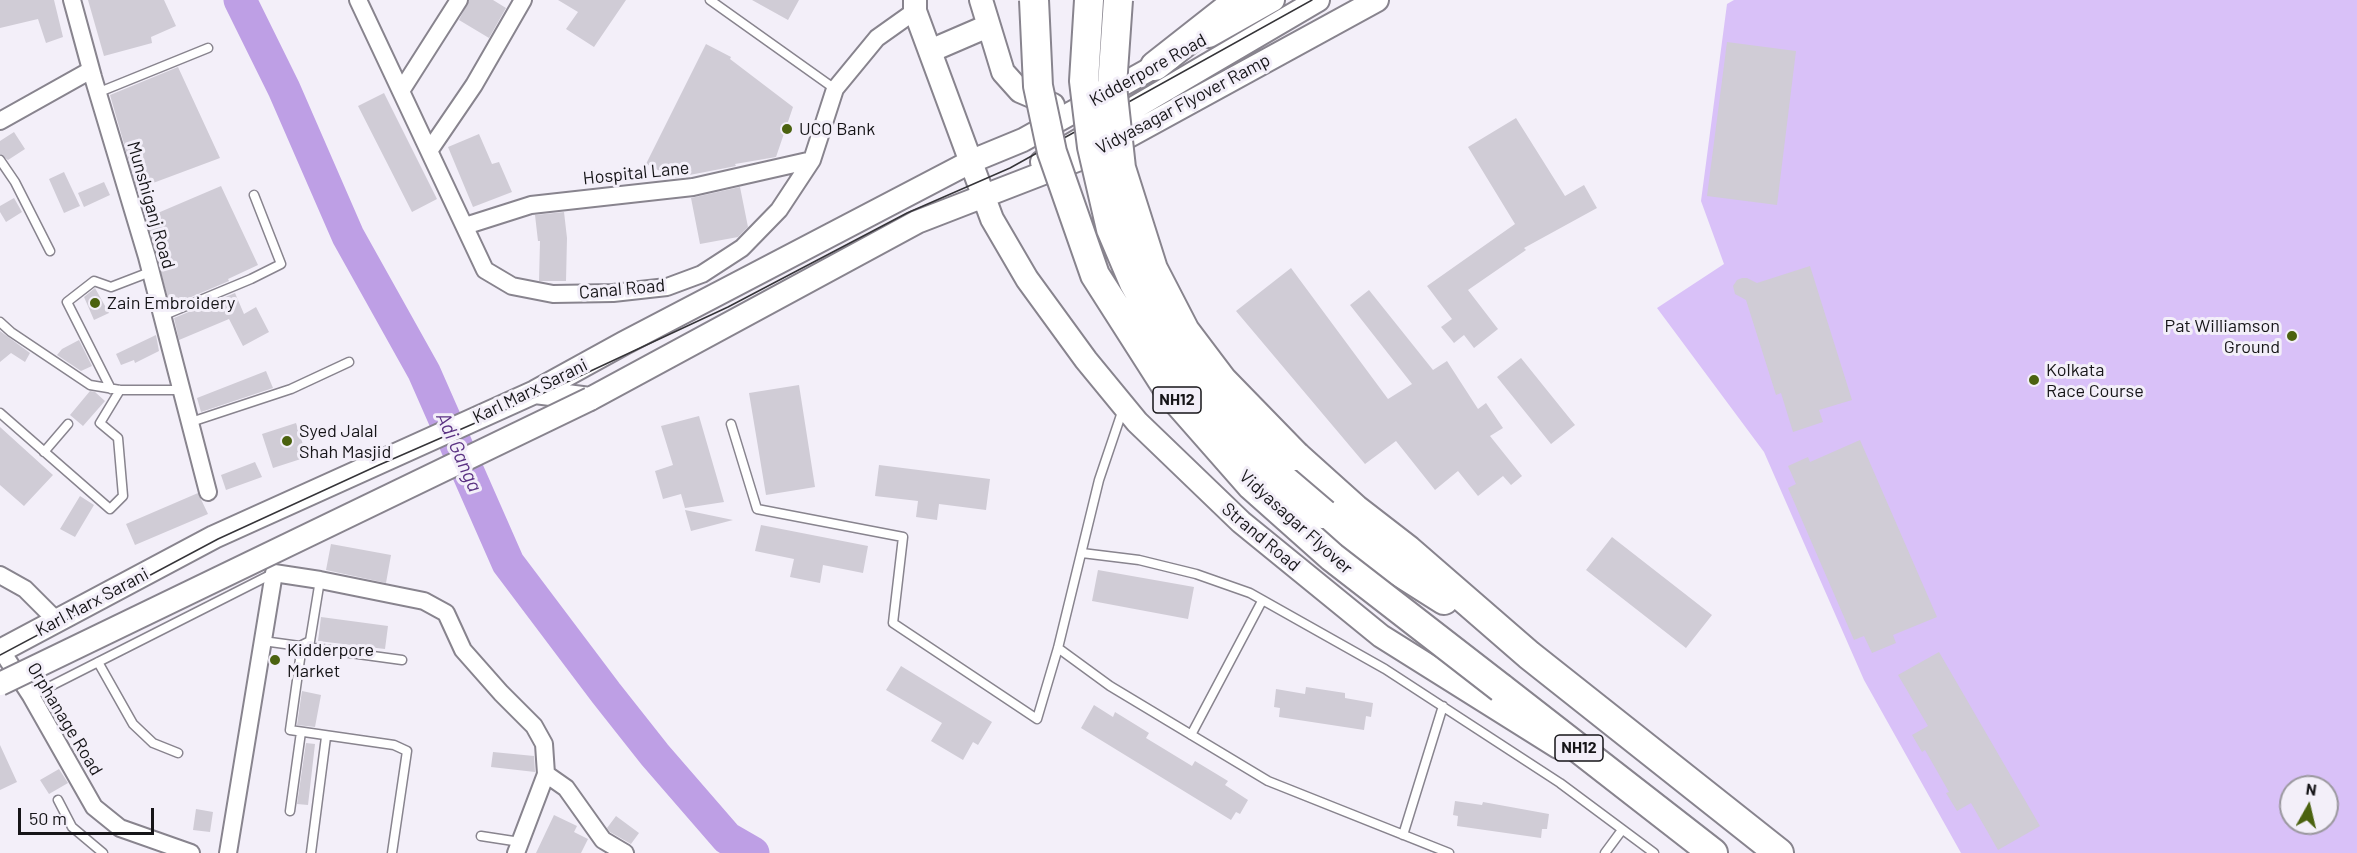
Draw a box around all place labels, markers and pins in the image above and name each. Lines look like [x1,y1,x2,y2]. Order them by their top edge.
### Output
place label: UCO Bank [799,118,875,140]
marker: UCO Bank [780,122,794,136]
place label: Zain Embroidery [107,292,235,314]
marker: Zain Embroidery [88,296,102,310]
place label: Pat Williamson Ground [2165,315,2280,358]
marker: Pat Williamson Ground [2285,329,2299,343]
place label: Kolkata Race Course [2046,359,2144,401]
marker: Kolkata Race Course [2027,373,2041,387]
place label: Syed Jalal Shah Masjid [299,420,391,462]
marker: Syed Jalal Shah Masjid [280,434,294,448]
place label: Kidderpore Market [287,639,374,682]
marker: Kidderpore Market [268,653,282,667]

